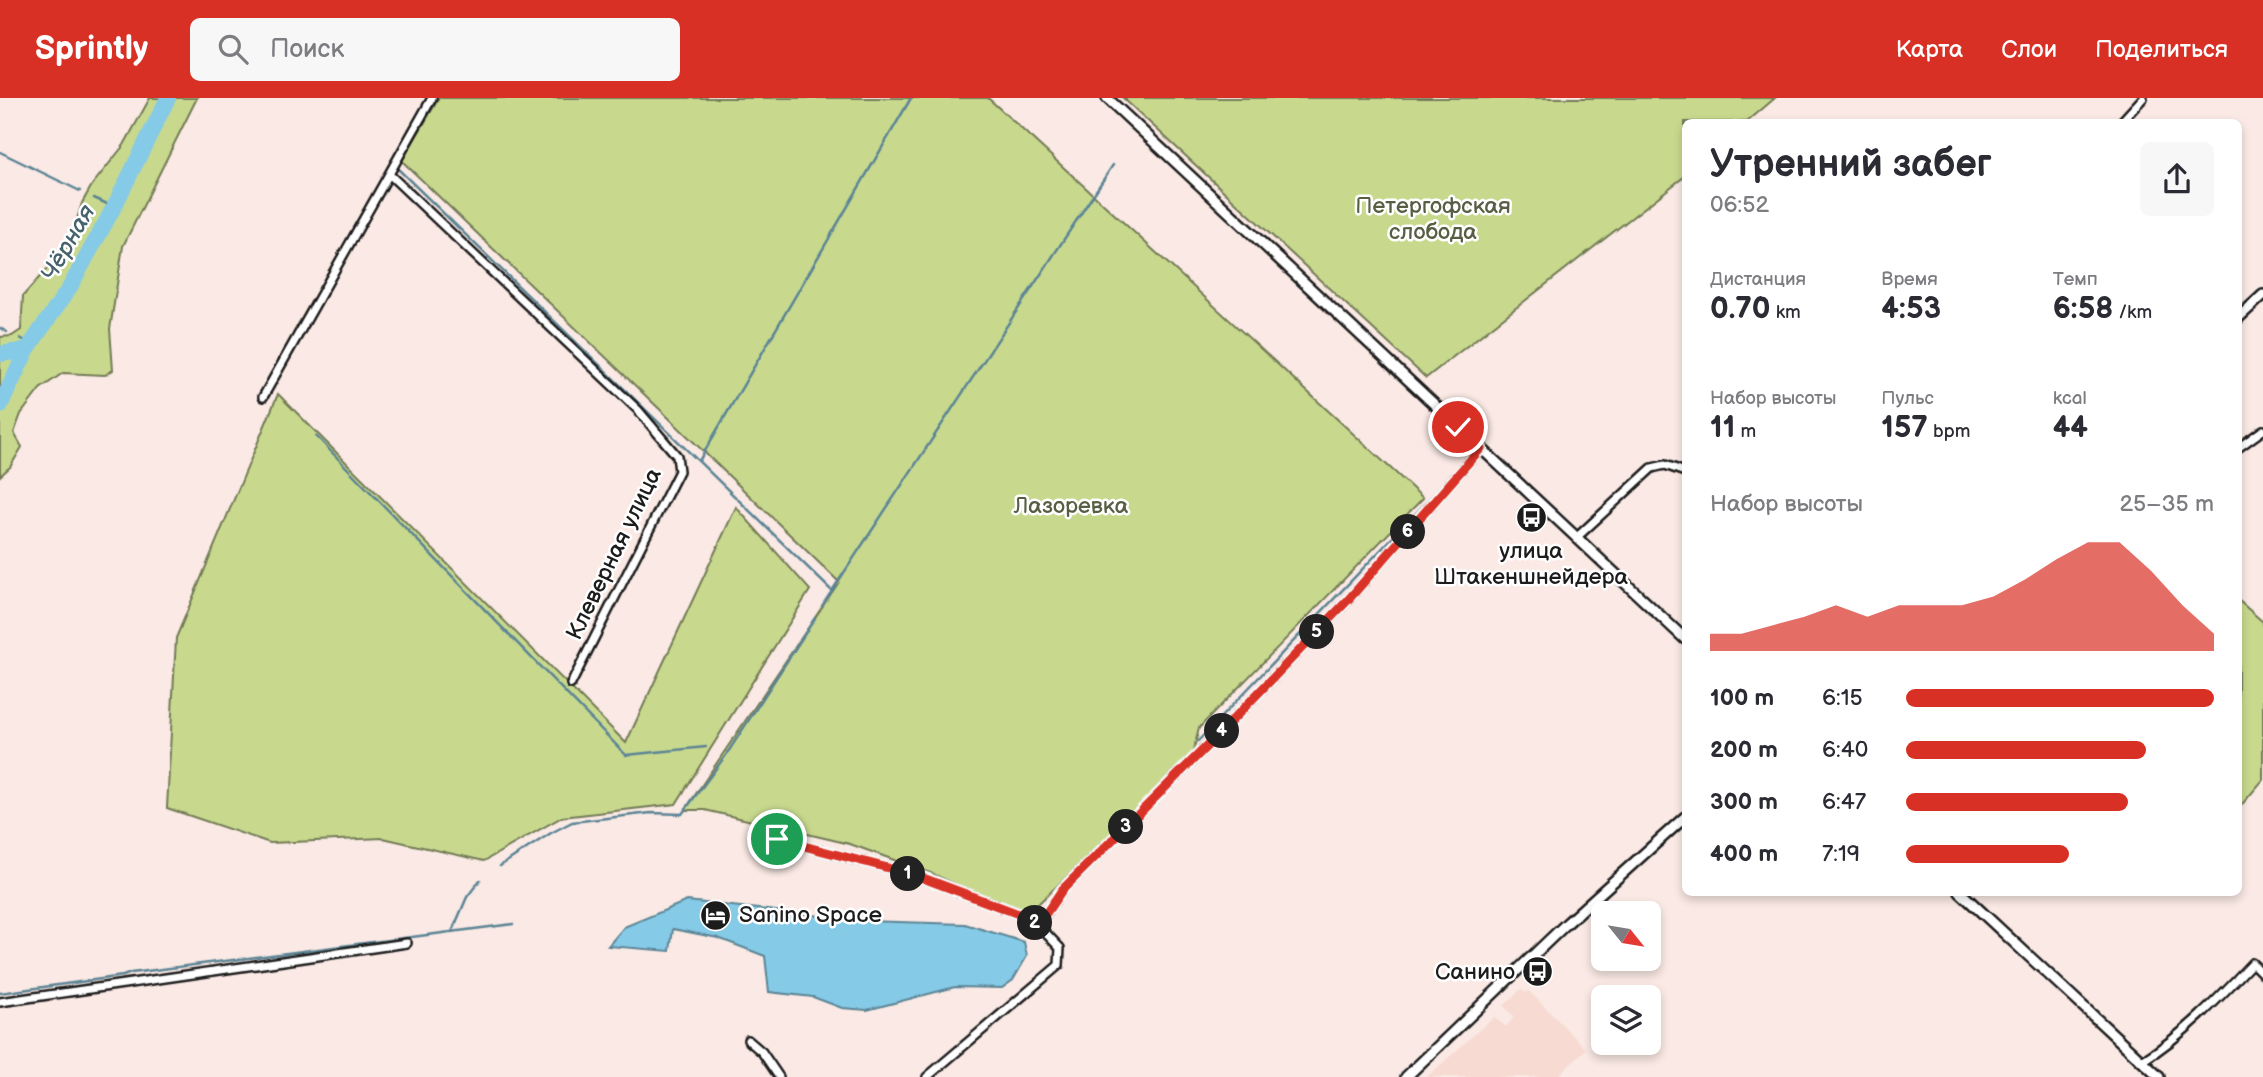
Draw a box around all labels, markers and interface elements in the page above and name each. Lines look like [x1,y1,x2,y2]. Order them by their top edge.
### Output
search box [190,18,680,81]
text: Sprintly [35,29,148,69]
icon: search [214,30,252,68]
text: Поиск [270,34,344,65]
text: Карта [1896,35,1963,64]
text: Слои [2001,35,2057,64]
text: Поделиться [2095,35,2228,64]
text: Утренний забег [1710,142,1992,187]
button: share [2140,142,2214,216]
text: 06:52 [1710,191,1769,219]
park label: Петергофская слобода [1355,192,1511,246]
water label: Чёрная [34,199,102,287]
text: Дистанция [1710,268,1806,291]
text: Время [1881,268,1938,291]
text: Темп [2053,268,2098,291]
text: 0.70 [1710,291,1771,327]
text: 4:53 [1881,291,1941,327]
text: 6:58 [2053,291,2113,327]
text: km [1771,301,1801,324]
text: /km [2113,301,2152,324]
text: Набор высоты [1710,387,1836,410]
text: Пульс [1881,387,1934,410]
text: kcal [2053,387,2087,410]
pin [1428,397,1488,457]
icon: check [1439,408,1477,446]
text: 11 [1710,410,1735,446]
text: 157 [1881,410,1928,446]
text: 44 [2053,410,2088,446]
text: m [1735,420,1756,443]
text: bpm [1928,420,1970,443]
street label: Клеверная улица [560,463,668,645]
text: Набор высоты [1710,490,1863,518]
text: 25–35 m [2120,490,2214,518]
park label: Лазоревка [1013,492,1129,520]
bus stop icon: улица Штакеншнейдера [1514,500,1548,534]
pin: 6 [1390,514,1426,550]
text: 6 [1402,520,1413,543]
place label: улица Штакеншнейдера [1434,537,1629,591]
pin: 5 [1300,614,1334,650]
text: 5 [1311,620,1322,643]
text: 100 m [1710,684,1774,712]
text: 6:15 [1822,684,1863,712]
pin: 4 [1204,714,1240,748]
text: 4 [1216,719,1227,742]
text: 200 m [1710,736,1778,764]
text: 6:40 [1822,736,1868,764]
text: 300 m [1710,788,1778,816]
text: 6:47 [1822,788,1866,816]
pin [747,809,807,869]
pin: 3 [1108,810,1144,844]
text: 3 [1120,815,1131,838]
icon: arrive [758,820,796,858]
text: 400 m [1710,840,1778,868]
text: 7:19 [1822,840,1860,868]
pin: 1 [890,856,926,892]
text: 1 [904,862,912,885]
hotel icon: Sanino Space [699,898,733,932]
place label: Sanino Space [739,901,882,929]
north arrow [1591,901,1661,971]
map controls [1591,901,1661,1055]
pin: 2 [1018,906,1052,940]
text: 2 [1029,911,1040,934]
bus stop icon: Санино [1521,955,1555,989]
place label: Санино [1435,958,1515,986]
button: layers [1591,985,1661,1055]

